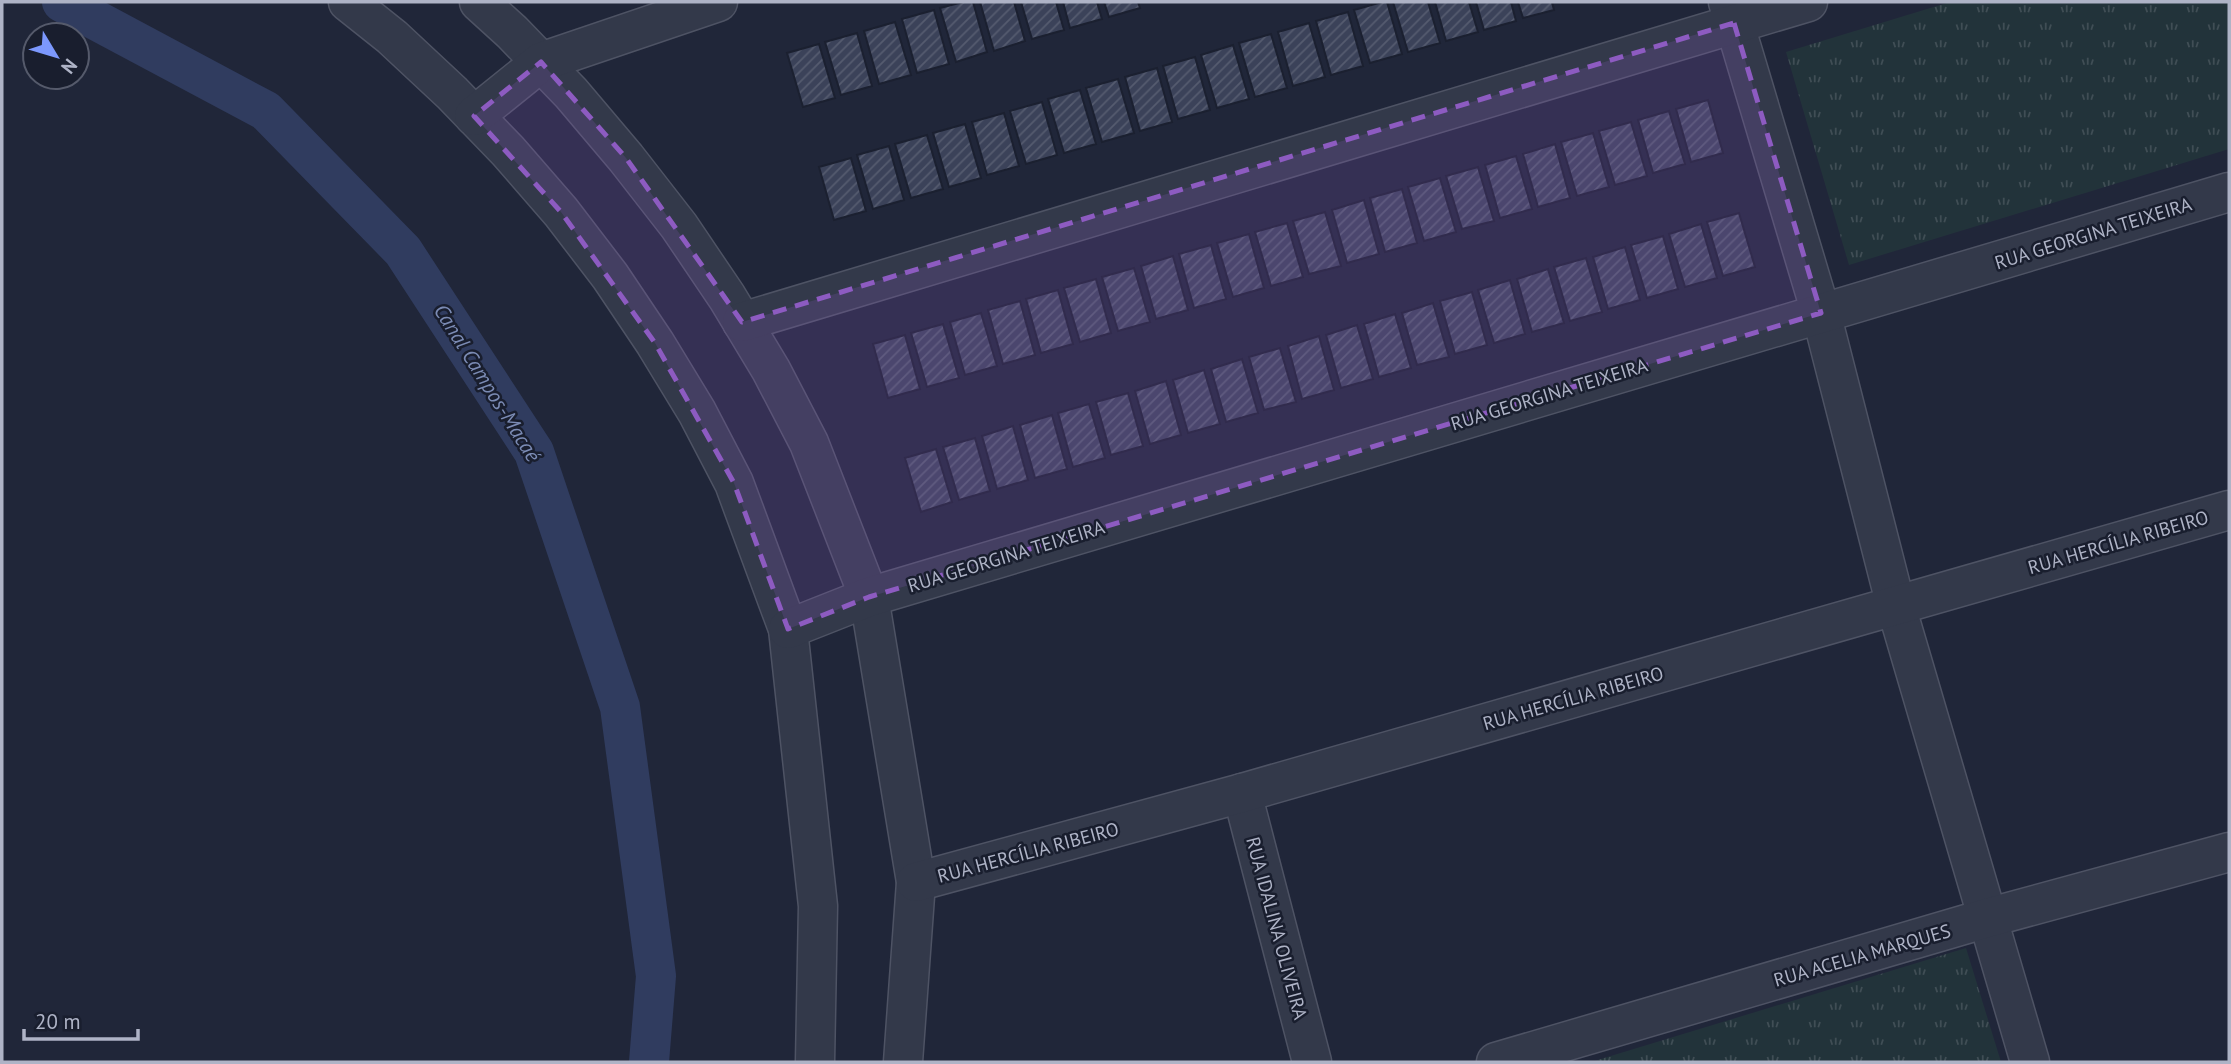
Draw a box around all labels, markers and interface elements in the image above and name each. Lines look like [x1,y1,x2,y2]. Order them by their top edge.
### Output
north arrow [21,21,91,91]
text: N [56,54,83,79]
street label: RUA GEORGINA TEIXEIRA [1992,192,2194,274]
water label: Canal Campos-Macaé [428,299,547,467]
street label: RUA GEORGINA TEIXEIRA [1448,353,1650,435]
street label: RUA HERCÍLIA RIBEIRO [2025,505,2211,579]
street label: RUA GEORGINA TEIXEIRA [905,515,1107,597]
street label: RUA HERCÍLIA RIBEIRO [1480,661,1666,735]
street label: RUA HERCÍLIA RIBEIRO [935,816,1121,888]
street label: RUA IDALINA OLIVEIRA [1241,834,1313,1022]
street label: RUA ACELIA MARQUES [1771,918,1953,992]
scale bar [24,998,138,1042]
text: 20 m [35,1008,81,1035]

